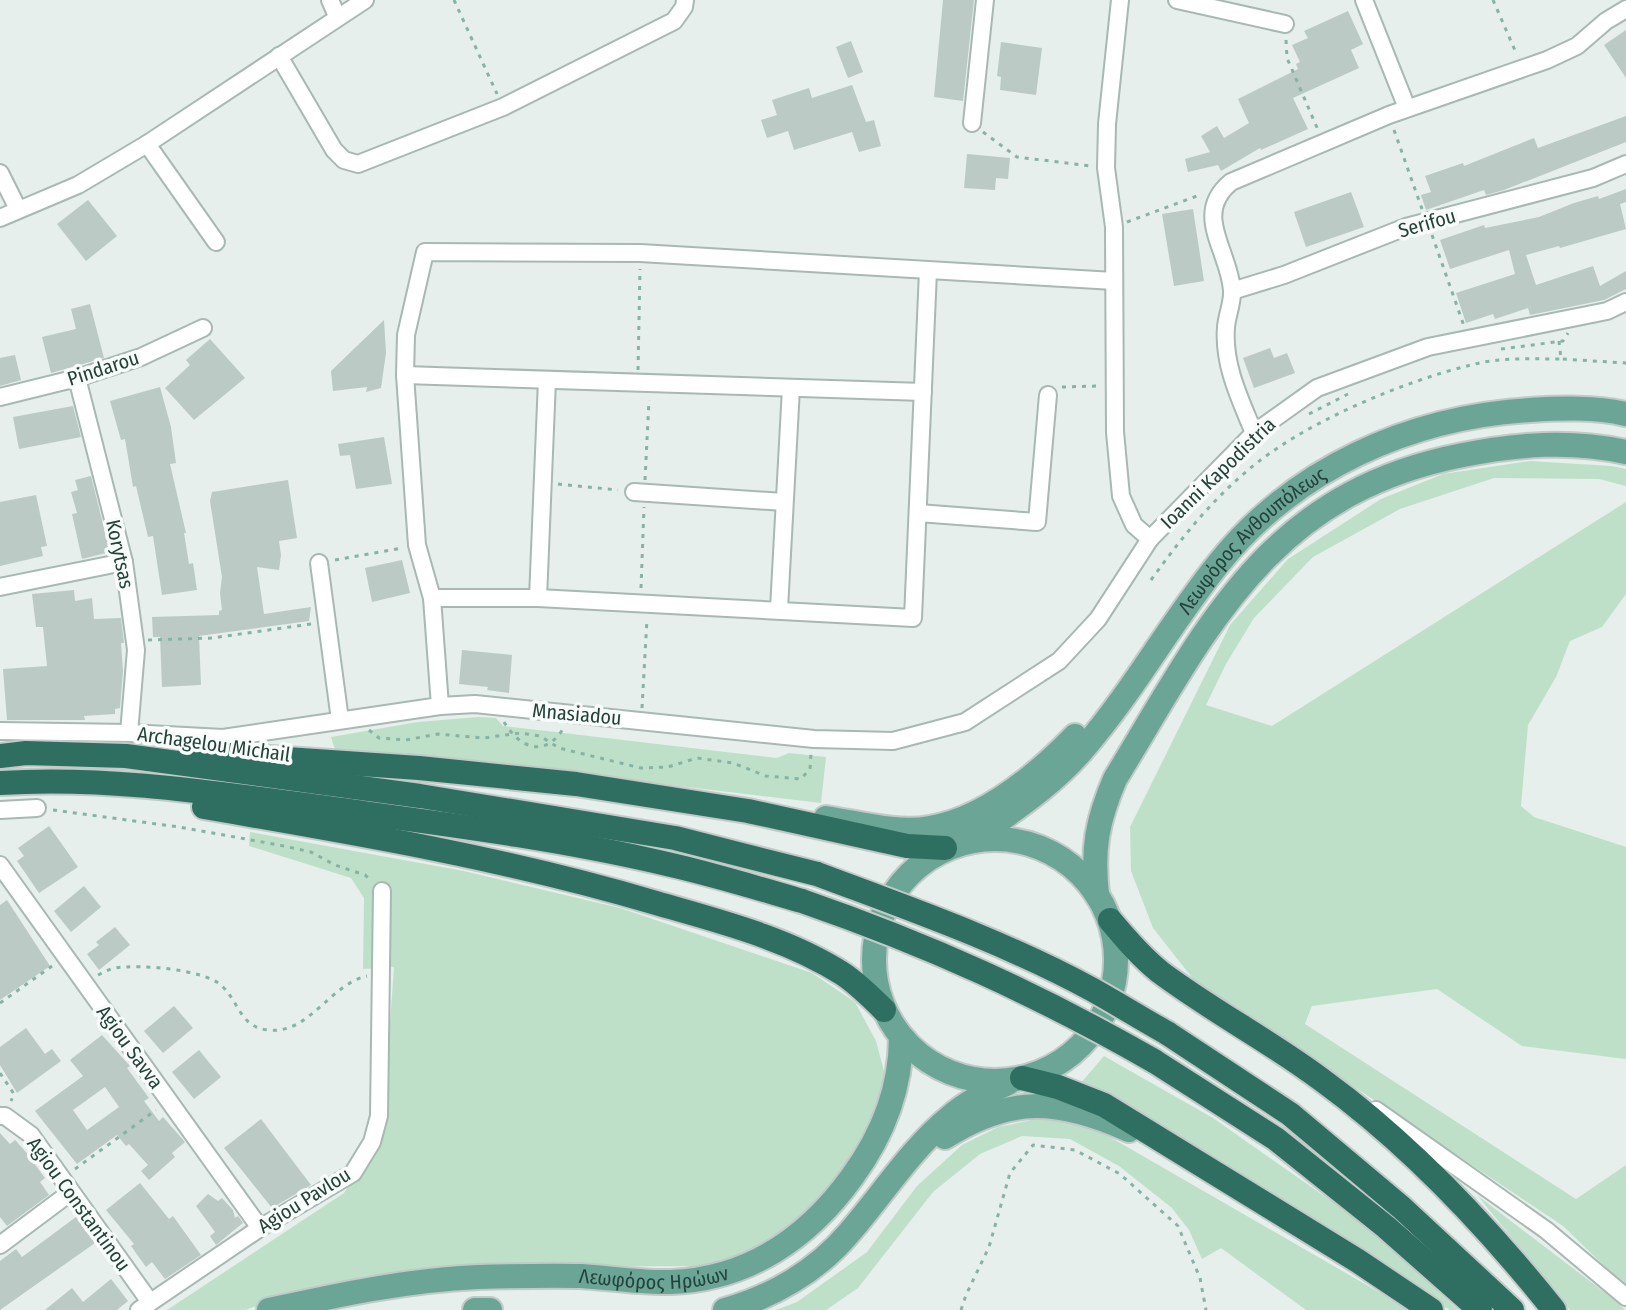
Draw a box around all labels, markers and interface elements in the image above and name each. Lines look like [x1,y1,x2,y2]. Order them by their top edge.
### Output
street label: Serifou [1395,203,1459,243]
street label: Pindarou [64,345,142,391]
street label: Ioanni Kapodistria [1156,412,1280,534]
street label: Λεωφόρος Ανθουπόλεως [1173,461,1331,619]
street label: Korytsas [101,517,139,591]
street label: Mnasiadou [531,698,623,730]
street label: Archagelou Michail [136,721,292,767]
street label: Agiou Savva [92,1001,168,1093]
street label: Agiou Constantinou [22,1132,136,1276]
street label: Agiou Pavlou [253,1162,355,1238]
street label: Λεωφόρος Ηρώων [578,1261,731,1294]

